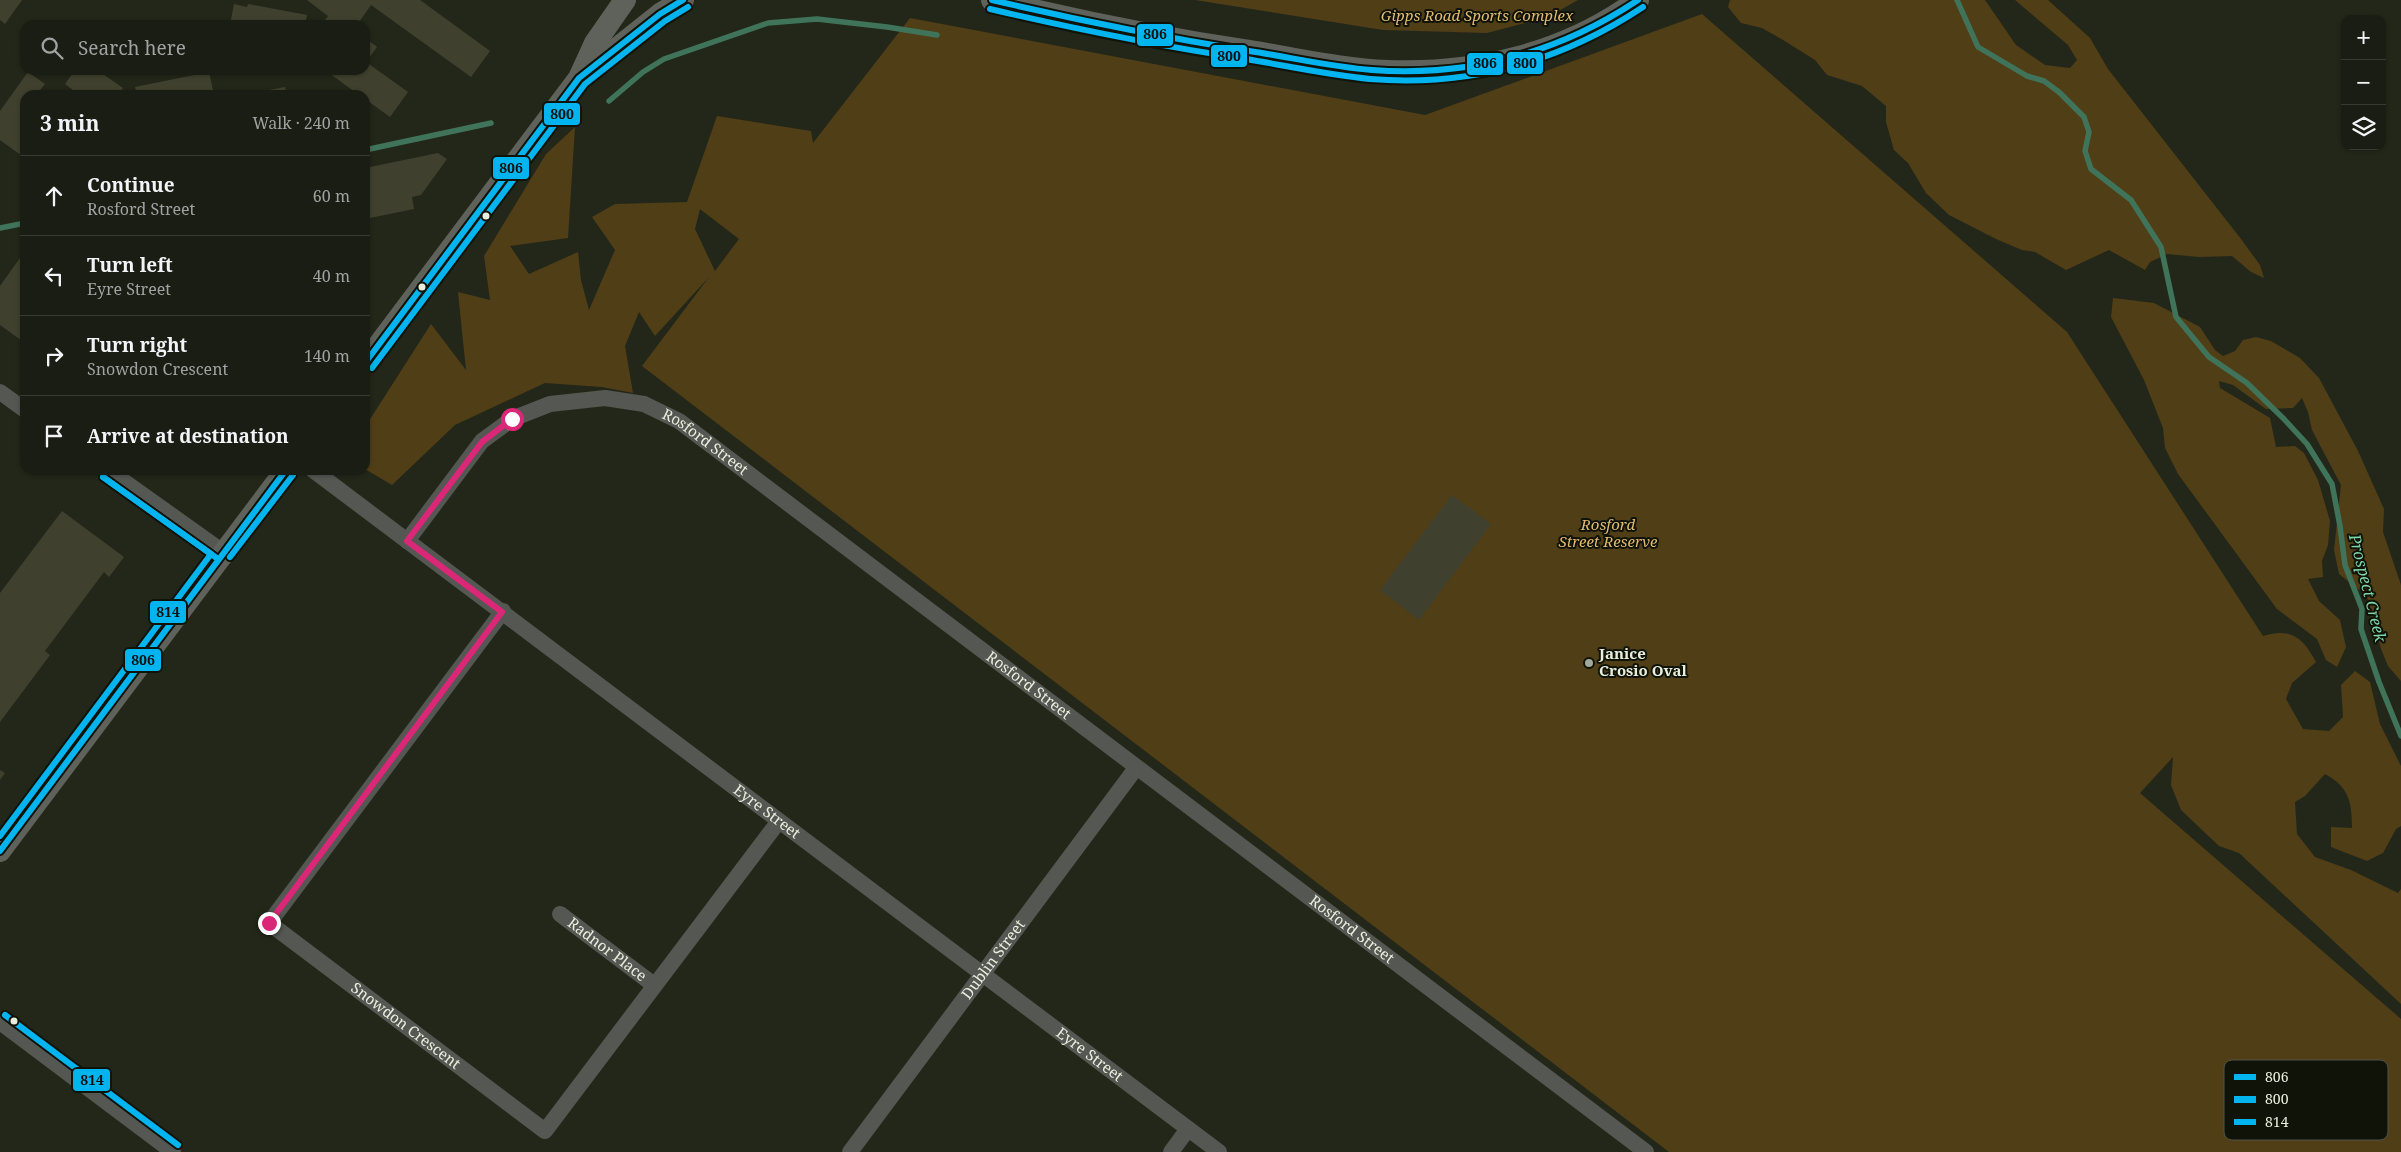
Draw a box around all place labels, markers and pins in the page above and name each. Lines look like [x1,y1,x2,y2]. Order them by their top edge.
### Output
unlabelled marker [481,211,491,221]
unlabelled marker [417,282,427,292]
place label: Janice Crosio Oval [1598,643,1688,680]
marker: Janice Crosio Oval [1583,657,1595,669]
unlabelled marker [9,1016,19,1026]

